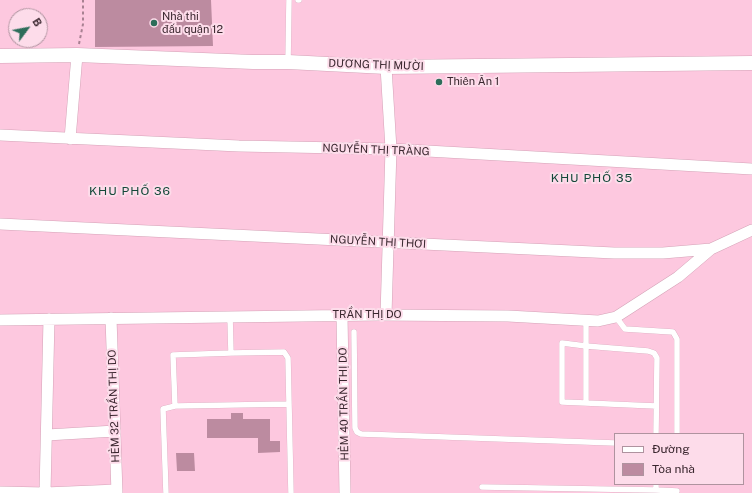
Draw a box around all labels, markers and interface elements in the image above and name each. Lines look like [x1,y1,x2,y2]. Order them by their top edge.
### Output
north arrow [8,8,48,48]
place label: Nhà thi đấu quận 12 [162,10,223,36]
text: B [30,16,44,29]
marker: Nhà thi đấu quận 12 [149,18,159,28]
street label: DƯƠNG THỊ MƯỜI [328,57,424,73]
place label: Thiên Ân 1 [447,75,499,89]
marker: Thiên Ân 1 [434,77,444,87]
street label: NGUYỄN THỊ TRÀNG [322,142,430,158]
district label: KHU PHỐ 35 [551,171,633,185]
district label: KHU PHỐ 36 [89,184,171,198]
street label: NGUYỄN THỊ THƠI [330,233,426,251]
street label: TRẦN THỊ DO [332,308,402,322]
street label: HẺM 40 TRẦN THỊ DO [336,347,352,461]
street label: HẺM 32 TRẦN THỊ DO [105,349,123,463]
legend [614,433,744,485]
text: Đường [652,442,690,456]
text: Tòa nhà [652,462,695,476]

